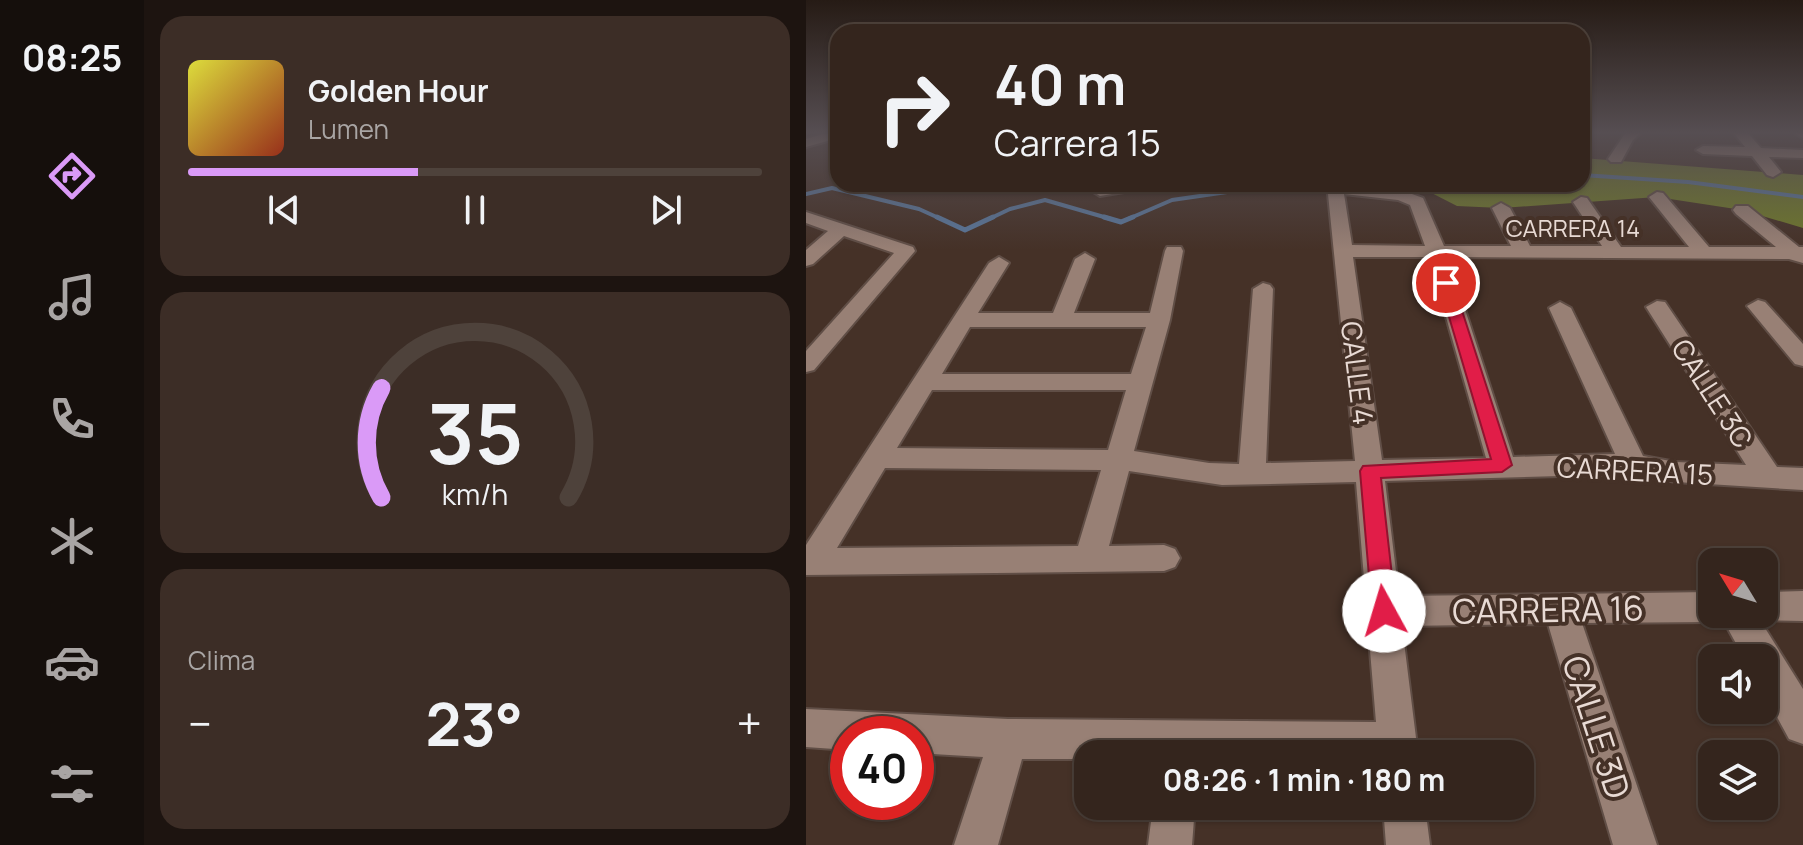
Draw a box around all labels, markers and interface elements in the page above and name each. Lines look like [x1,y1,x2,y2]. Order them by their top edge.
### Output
text: 08:25 [22,33,122,82]
text: 40 m [994,45,1126,122]
icon: right [862,56,966,160]
text: Golden Hour [308,70,489,111]
text: Lumen [308,111,389,147]
text: Carrera 15 [994,118,1161,167]
icon: directions [44,148,100,204]
icon: previous [262,188,306,232]
icon: pause [453,188,497,232]
icon: next [644,188,688,232]
street label: CARRERA 14 [1506,211,1640,244]
pin [1412,249,1480,317]
icon: arrive [1424,261,1468,305]
icon: music [44,269,100,325]
street label: CALLE 4 [1333,319,1383,427]
street label: CALLE 3C [1664,331,1762,455]
text: 35 [426,375,524,489]
icon: phone [44,391,100,447]
street label: CARRERA 15 [1556,447,1714,493]
text: km/h [442,476,508,515]
icon: climate [44,513,100,569]
north arrow [1698,548,1778,628]
map controls [1698,548,1778,820]
position arrow [1342,569,1426,653]
street label: CARRERA 16 [1452,584,1644,634]
icon: car [44,634,100,690]
text: Clima [188,642,255,678]
button: sound [1698,644,1778,724]
street label: CALLE 3D [1552,650,1642,804]
text: 23° [425,682,523,764]
text: − [188,693,212,753]
text: + [737,693,762,753]
speed limit sign: 40 [830,716,934,820]
button: layers [1698,740,1778,820]
icon: filters [44,756,100,812]
text: 08:26 · 1 min · 180 m [1163,759,1445,800]

